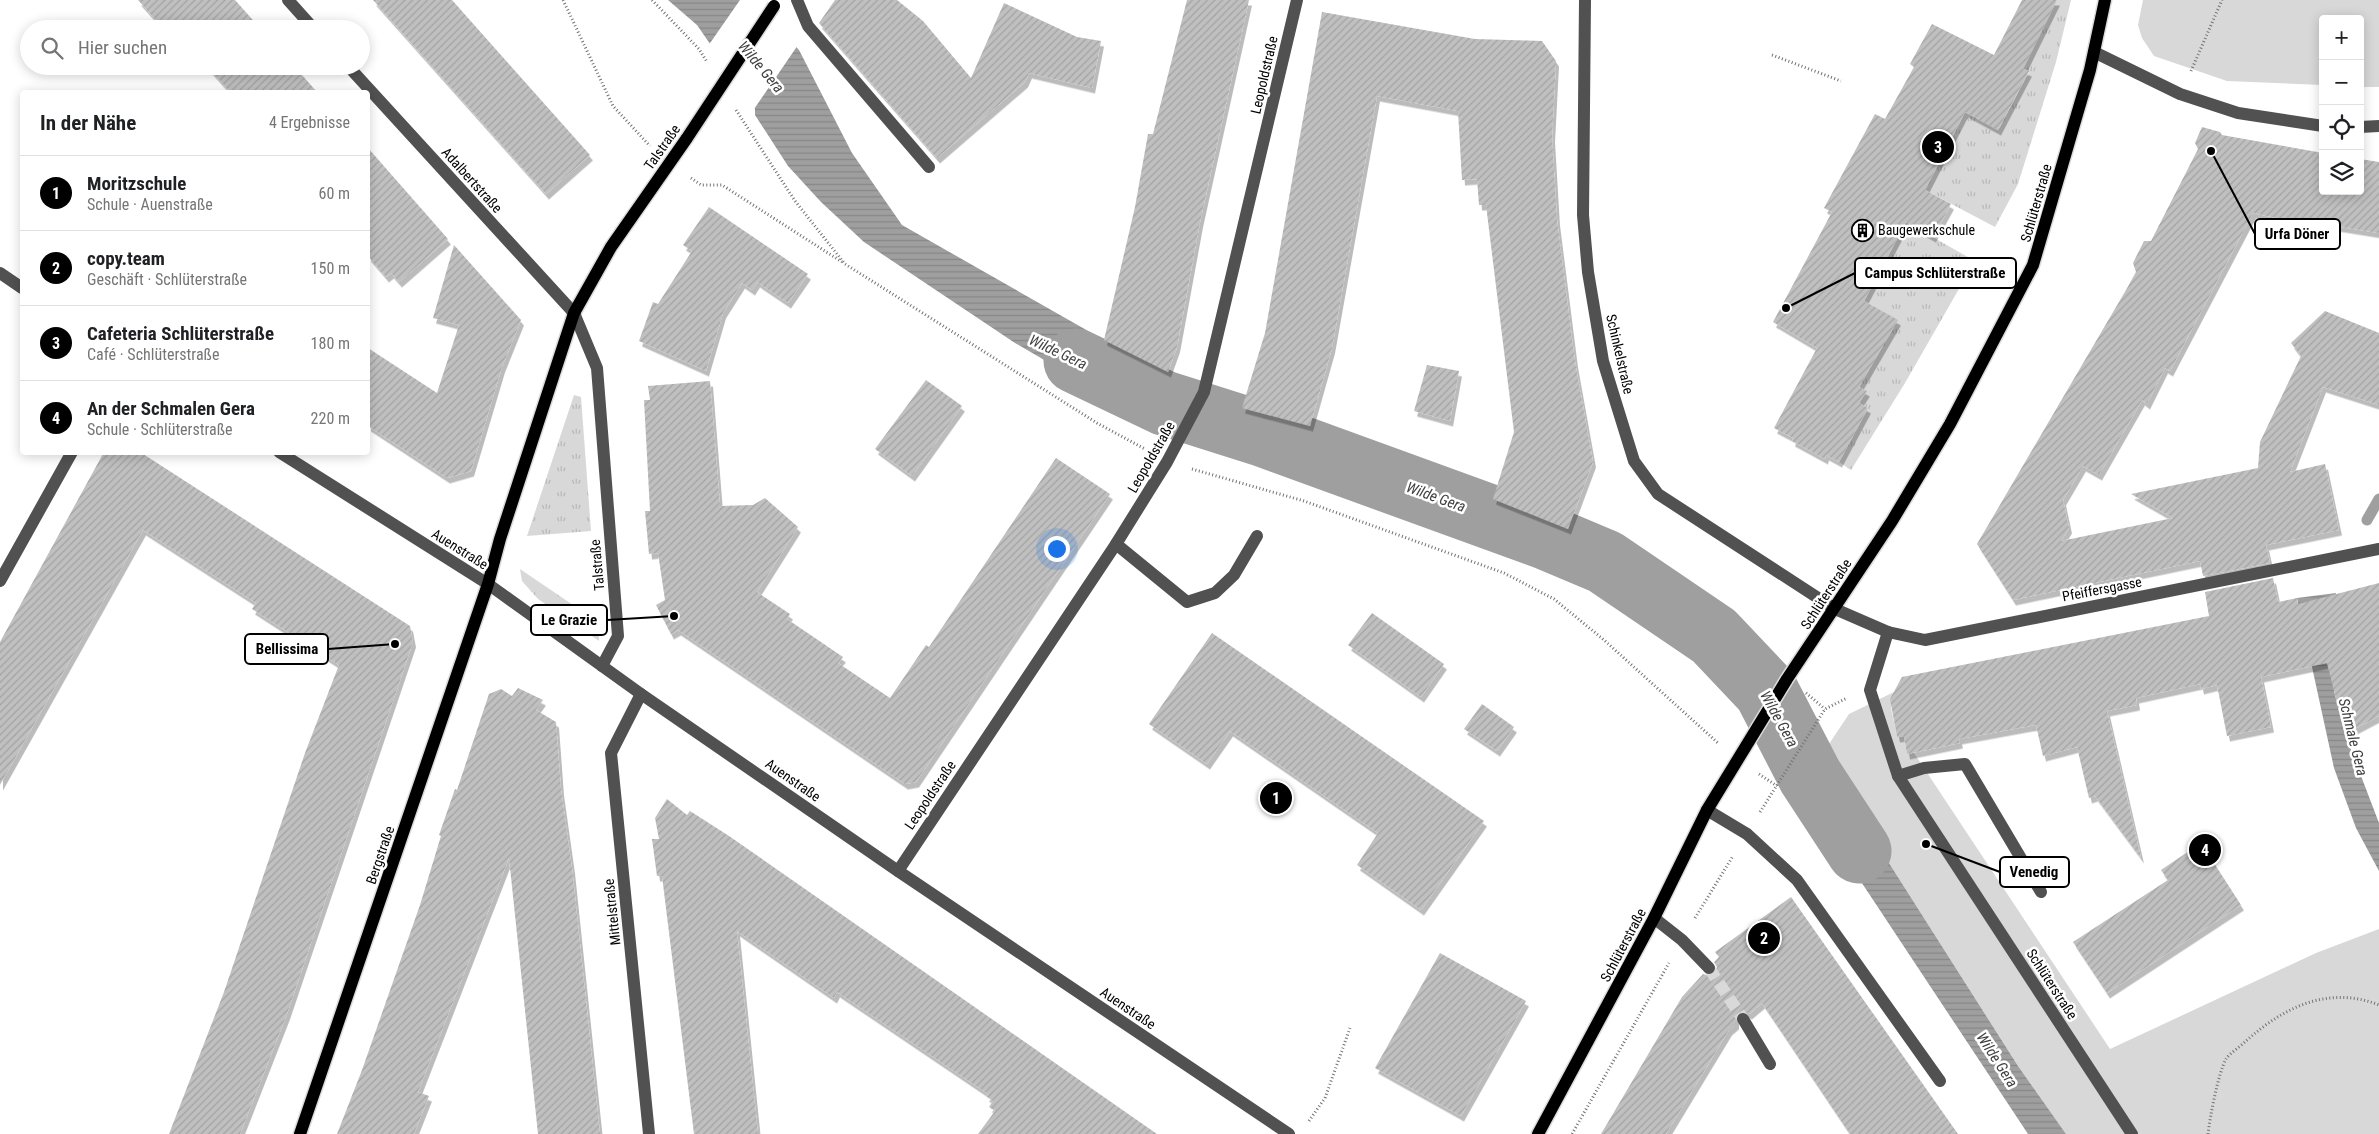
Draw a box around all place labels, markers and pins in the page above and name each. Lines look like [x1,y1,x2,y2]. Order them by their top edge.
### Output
pin: 3 [1922,128,1954,166]
building icon: Baugewerkschule [1850,218,1874,242]
callout: Urfa Döner [2255,219,2340,249]
place label: Baugewerkschule [1878,222,1975,238]
callout: Campus Schlüterstraße [1855,258,2016,288]
callout: Le Grazie [531,605,607,635]
callout: Bellissima [245,634,328,664]
pin: 1 [1260,779,1292,817]
pin: 4 [2189,831,2221,869]
callout: Venedig [2000,857,2069,887]
pin: 2 [1748,919,1780,957]

